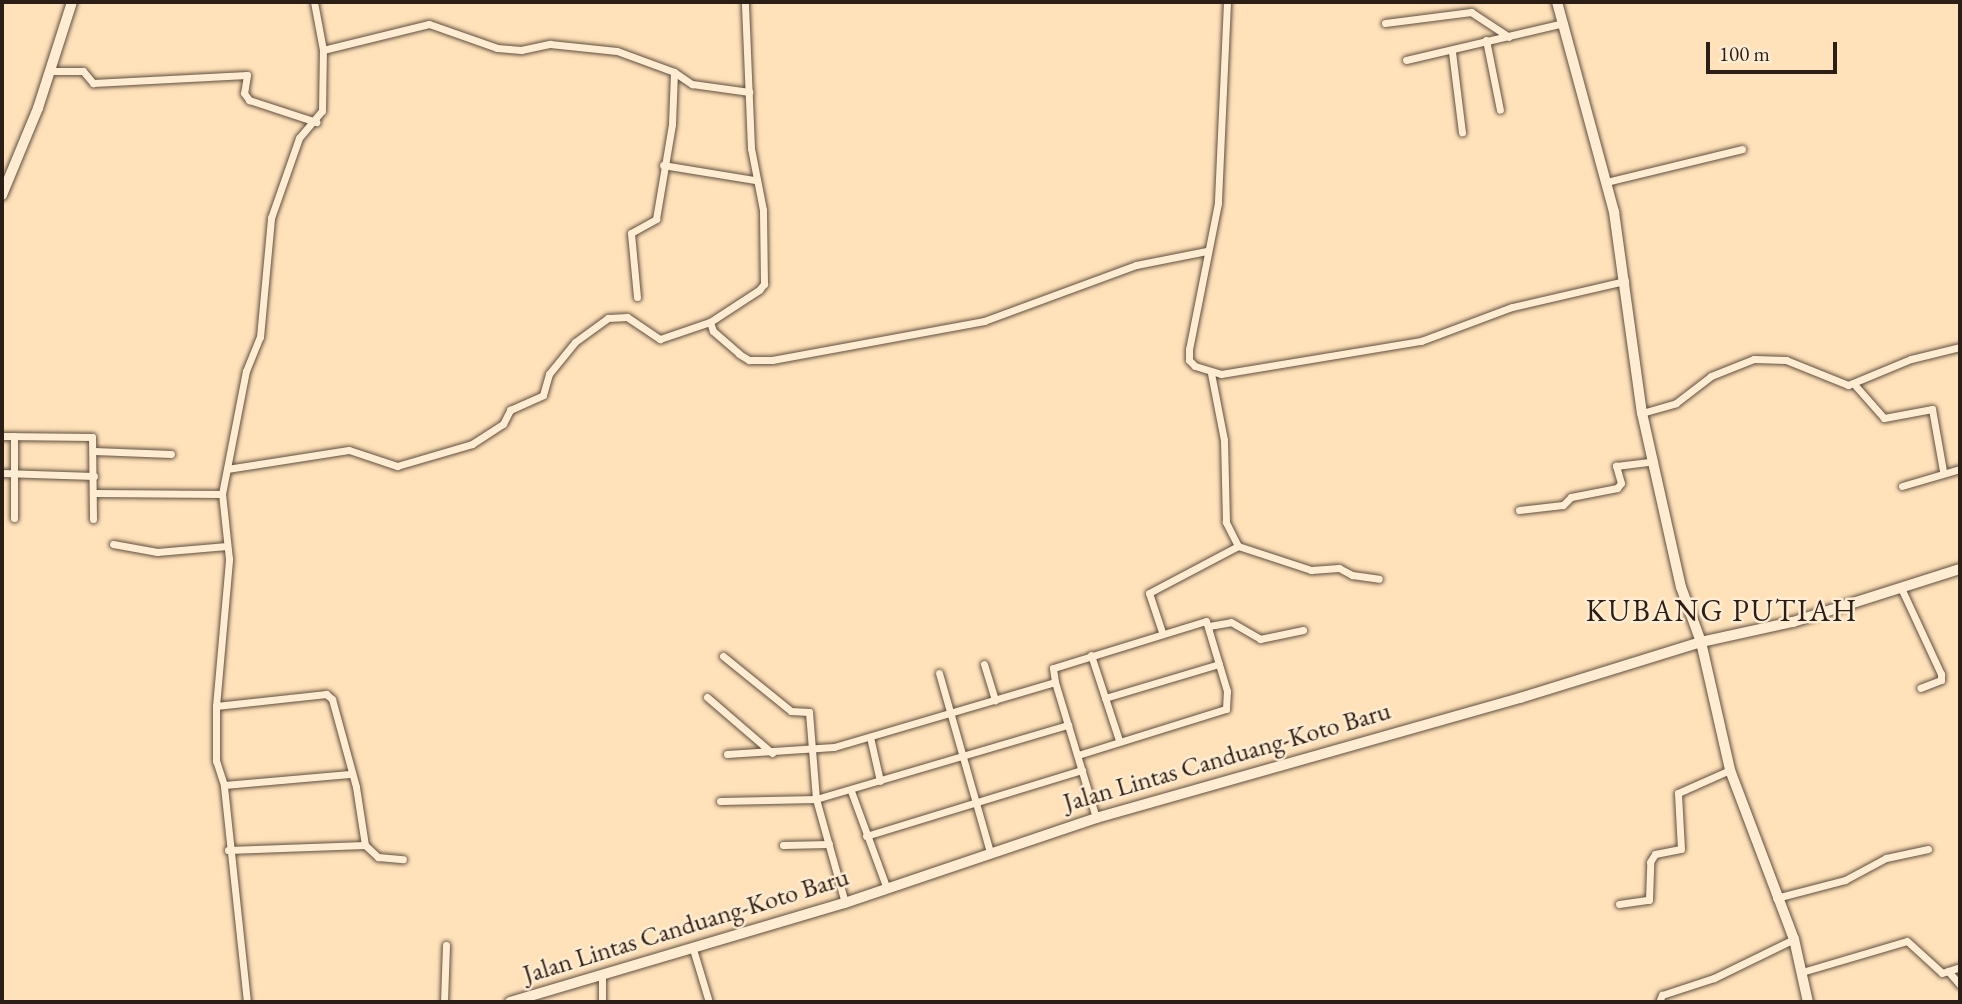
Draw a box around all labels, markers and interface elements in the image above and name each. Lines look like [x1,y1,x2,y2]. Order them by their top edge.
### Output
scale bar [1710,28,1841,72]
text: 100 m [1719,40,1770,67]
district label: KUBANG PUTIAH [1587,593,1857,629]
street label: Jalan Lintas Canduang-Koto Baru [1060,695,1394,819]
street label: Jalan Lintas Canduang-Koto Baru [519,862,853,990]

